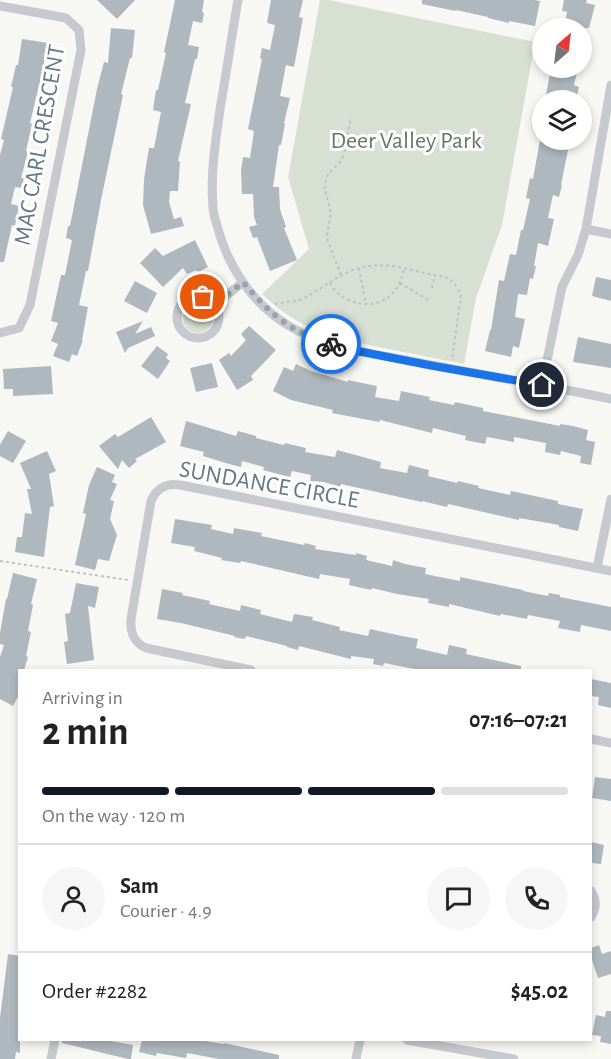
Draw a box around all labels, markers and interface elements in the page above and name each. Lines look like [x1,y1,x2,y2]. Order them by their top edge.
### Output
north arrow [532,18,592,78]
map controls [532,18,592,150]
street label: MAC CARL CRESCENT [11,43,69,247]
button: layers [532,90,592,150]
park label: Deer Valley Park [330,129,482,153]
pin [177,271,228,322]
icon: bag [186,280,219,313]
courier [301,314,361,374]
icon: bike [315,328,348,361]
pin [516,359,567,410]
icon: home [525,368,558,401]
street label: SUNDANCE CIRCLE [177,457,361,513]
text: Arriving in [42,688,123,708]
text: 07:16–07:21 [469,709,568,731]
text: 2 min [42,713,129,752]
text: On the way · 120 m [42,806,185,826]
button: person [42,867,105,930]
button: chat [427,867,490,930]
button: phone [505,867,568,930]
text: Sam [120,875,159,897]
text: Courier · 4.9 [120,901,212,921]
text: Order #2282 [42,980,147,1002]
text: $45.02 [511,980,568,1002]

